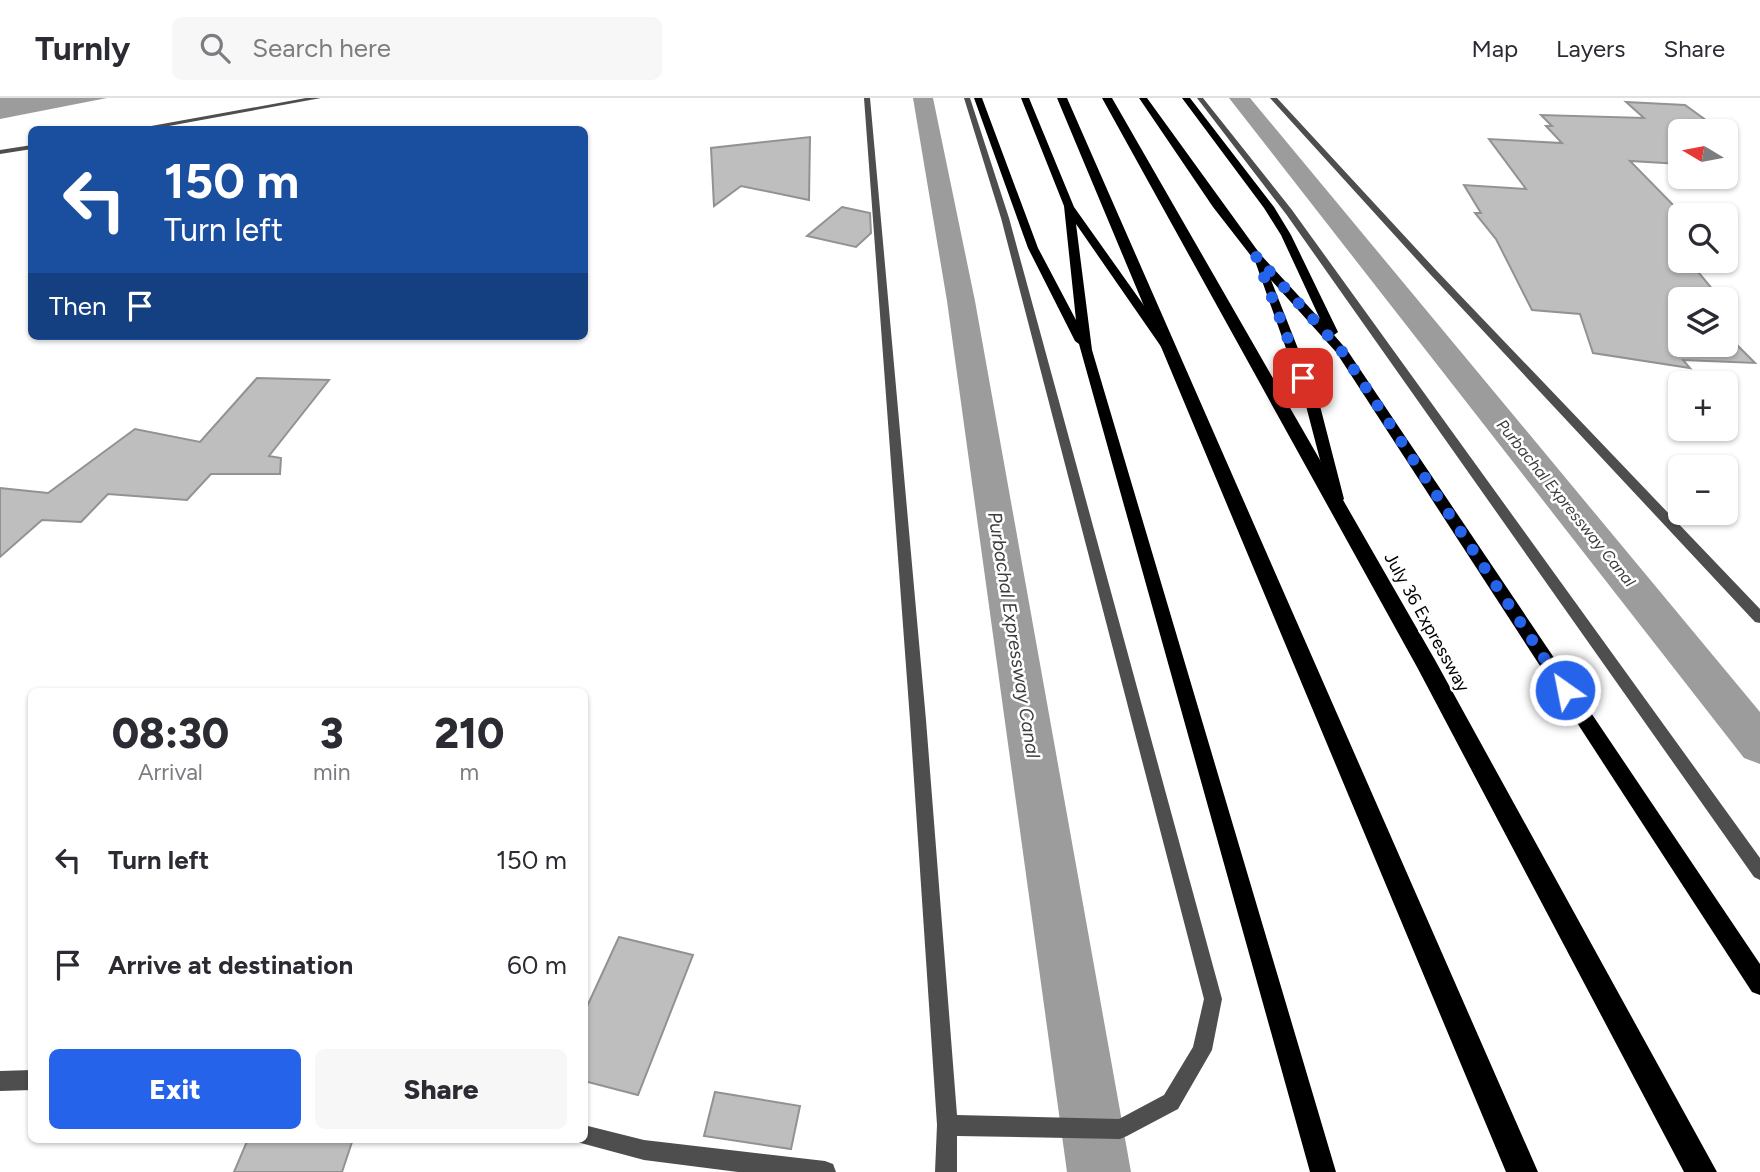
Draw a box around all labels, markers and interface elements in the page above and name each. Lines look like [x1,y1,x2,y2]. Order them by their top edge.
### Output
search box [172,17,662,80]
text: Turnly [35,29,130,68]
icon: search [196,29,234,67]
text: Search here [252,32,391,64]
text: Map [1471,34,1518,63]
text: Layers [1556,34,1625,63]
text: Share [1663,34,1725,63]
north arrow [1668,119,1738,189]
map controls [1668,119,1738,525]
text: 150 m [164,151,299,210]
icon: left [49,154,140,245]
button: search [1668,203,1738,273]
text: Turn left [164,211,283,249]
icon: arrive [121,287,159,325]
button: layers [1668,287,1738,357]
text: Then [49,290,107,322]
pin [1273,348,1333,408]
icon: arrive [1284,359,1322,397]
button: + [1668,371,1738,441]
water label: Purbachal Expressway Canal [1493,416,1640,591]
button: − [1668,455,1738,525]
water label: Purbachal Expressway Canal [983,510,1045,760]
street label: July 36 Expressway [1379,548,1475,696]
position arrow [1528,653,1602,727]
text: 08:30 [112,708,229,759]
text: 3 [320,708,344,759]
text: 210 [434,708,504,759]
text: Arrival [138,758,203,786]
text: min [313,758,351,786]
text: m [460,758,479,786]
icon: left [49,841,87,879]
text: Turn left [108,844,209,876]
text: 150 m [496,844,567,876]
icon: arrive [49,946,87,984]
text: Arrive at destination [108,949,353,981]
text: 60 m [507,949,567,981]
button: Exit [49,1049,301,1129]
button: Share [315,1049,567,1129]

